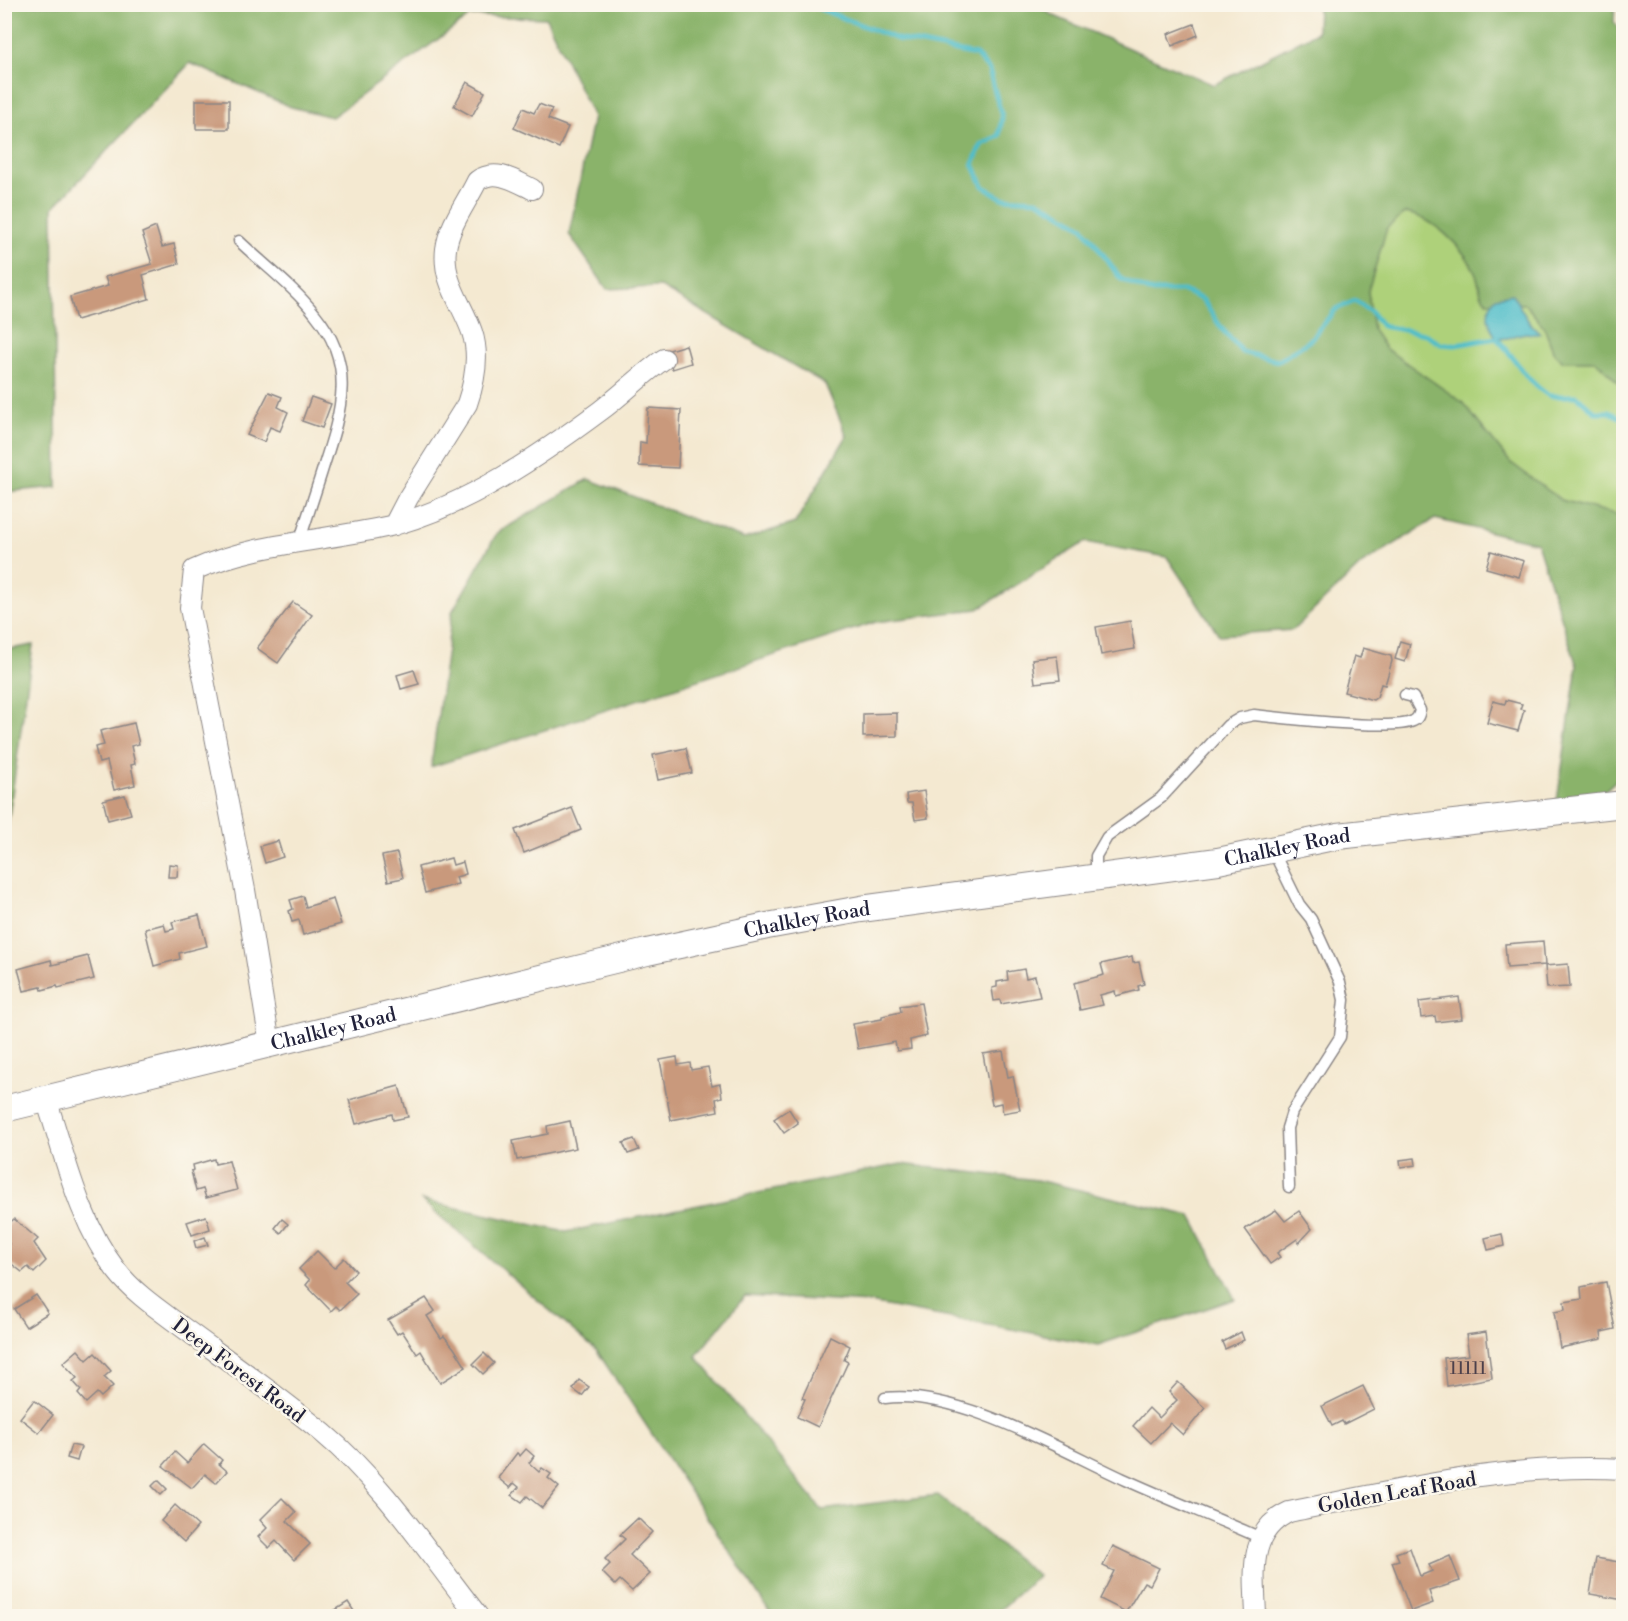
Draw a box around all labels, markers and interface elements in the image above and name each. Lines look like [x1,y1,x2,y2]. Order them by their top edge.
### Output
street label: Chalkley Road [1222,824,1352,873]
street label: Chalkley Road [741,897,872,945]
street label: Chalkley Road [268,1003,400,1057]
street label: Deep Forest Road [167,1313,310,1430]
house number: 11111 [1450,1359,1486,1379]
street label: Golden Leaf Road [1316,1467,1479,1520]

